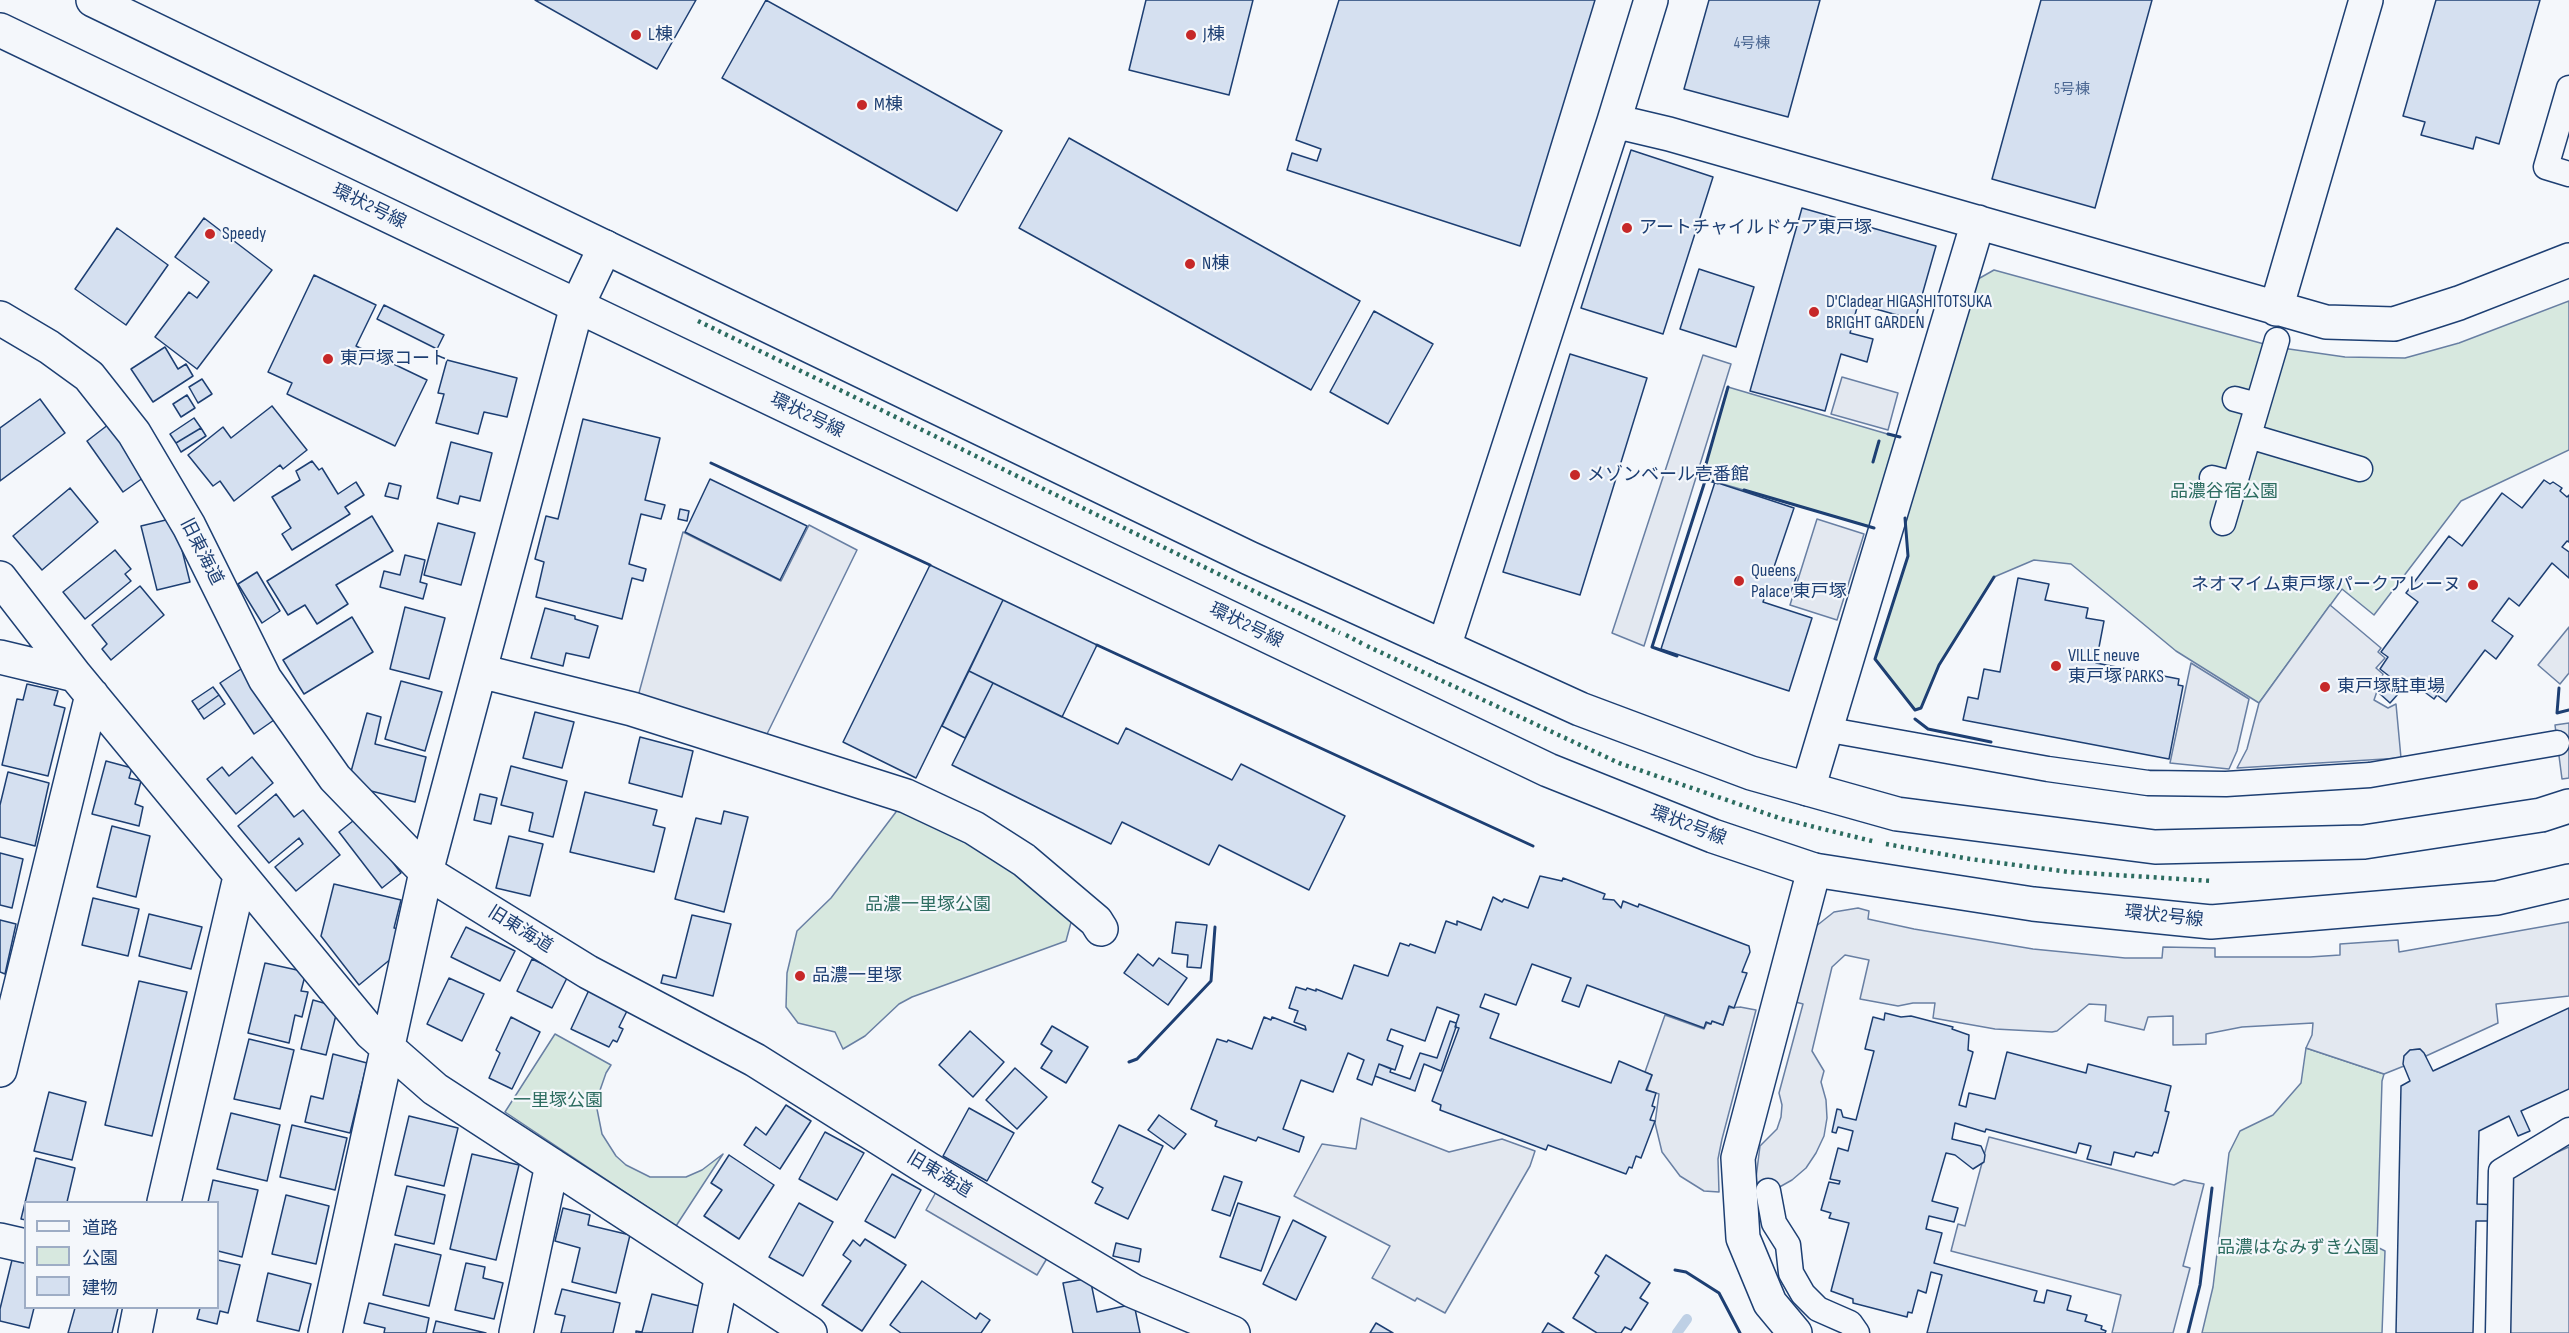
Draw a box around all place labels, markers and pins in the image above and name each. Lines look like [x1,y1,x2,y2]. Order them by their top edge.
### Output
place label: L棟 [648,24,673,46]
place label: J棟 [1203,24,1225,46]
marker: L棟 [629,28,643,42]
marker: J棟 [1184,28,1198,42]
place label: M棟 [874,94,903,116]
marker: M棟 [855,98,869,112]
place label: アートチャイルドケア東戸塚 [1639,217,1872,239]
marker: アートチャイルドケア東戸塚 [1620,221,1634,235]
place label: Speedy [222,223,266,245]
marker: Speedy [203,227,217,241]
place label: N棟 [1202,253,1229,275]
marker: N棟 [1183,257,1197,271]
place label: D'Cladear HIGASHITOTSUKA BRIGHT GARDEN [1826,291,1992,334]
marker: D'Cladear HIGASHITOTSUKA BRIGHT GARDEN [1807,305,1821,319]
place label: 東戸塚コート [340,348,448,370]
marker: 東戸塚コート [321,352,335,366]
place label: メゾンベール壱番館 [1587,464,1749,486]
marker: メゾンベール壱番館 [1568,468,1582,482]
place label: Queens Palace 東戸塚 [1751,560,1847,602]
marker: Queens Palace 東戸塚 [1732,574,1746,588]
place label: ネオマイム東戸塚パークアレーヌ [2191,574,2461,596]
marker: ネオマイム東戸塚パークアレーヌ [2466,578,2480,592]
place label: VILLE neuve 東戸塚 PARKS [2068,645,2164,688]
marker: VILLE neuve 東戸塚 PARKS [2049,659,2063,673]
place label: 東戸塚駐車場 [2337,676,2445,698]
marker: 東戸塚駐車場 [2318,680,2332,694]
place label: 品濃一里塚 [812,965,902,987]
marker: 品濃一里塚 [793,969,807,983]

